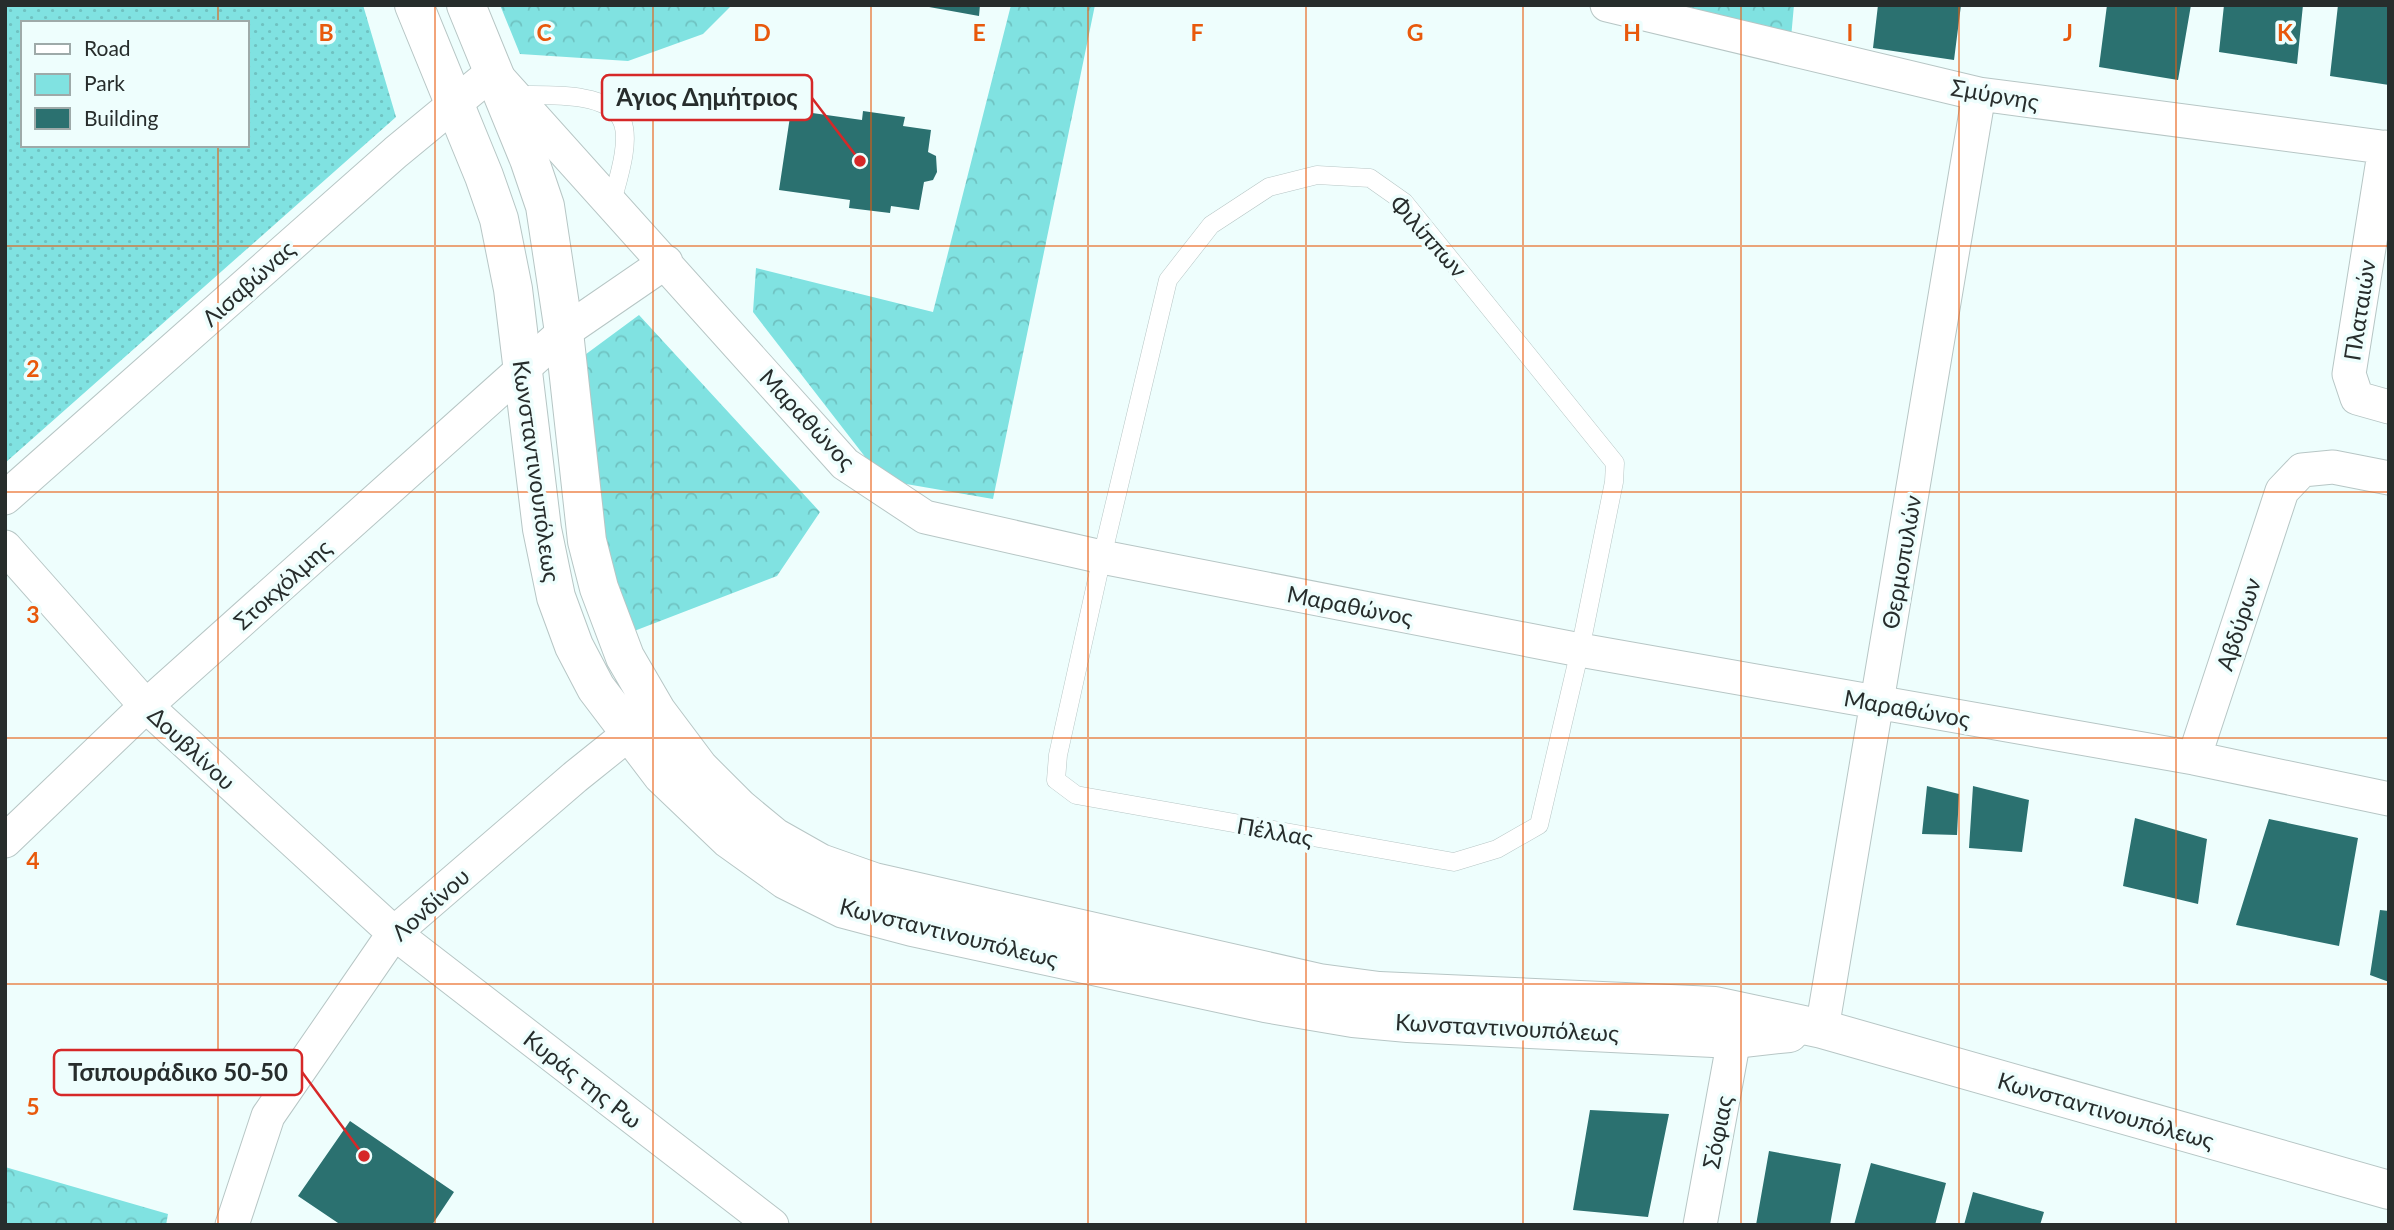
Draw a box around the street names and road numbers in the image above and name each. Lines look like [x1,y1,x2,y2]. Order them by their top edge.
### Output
street label: Σμύρνης [1949,73,2041,116]
street label: Φιλίππων [1385,189,1473,283]
street label: Λισαβώνας [196,234,300,332]
street label: Πλαταιών [2337,257,2381,363]
street label: Κωνσταντινουπόλεως [508,358,566,584]
street label: Μαραθώνος [754,363,862,475]
street label: Θερμοπυλών [1875,493,1927,631]
street label: Στοκχόλμης [228,533,337,635]
street label: Αβδύρων [2210,574,2266,674]
street label: Μαραθώνος [1285,579,1416,631]
street label: Μαραθώνος [1842,683,1973,733]
street label: Δουβλίνου [143,701,241,795]
street label: Πέλλας [1235,811,1315,851]
street label: Λονδίνου [385,862,475,946]
street label: Κωνσταντινουπόλεως [837,891,1061,973]
street label: Κωνσταντινουπόλεως [1394,1007,1620,1047]
street label: Κυράς της Ρω [518,1024,648,1134]
street label: Κωνσταντινουπόλεως [1995,1066,2218,1154]
street label: Σόφιας [1696,1093,1738,1171]

